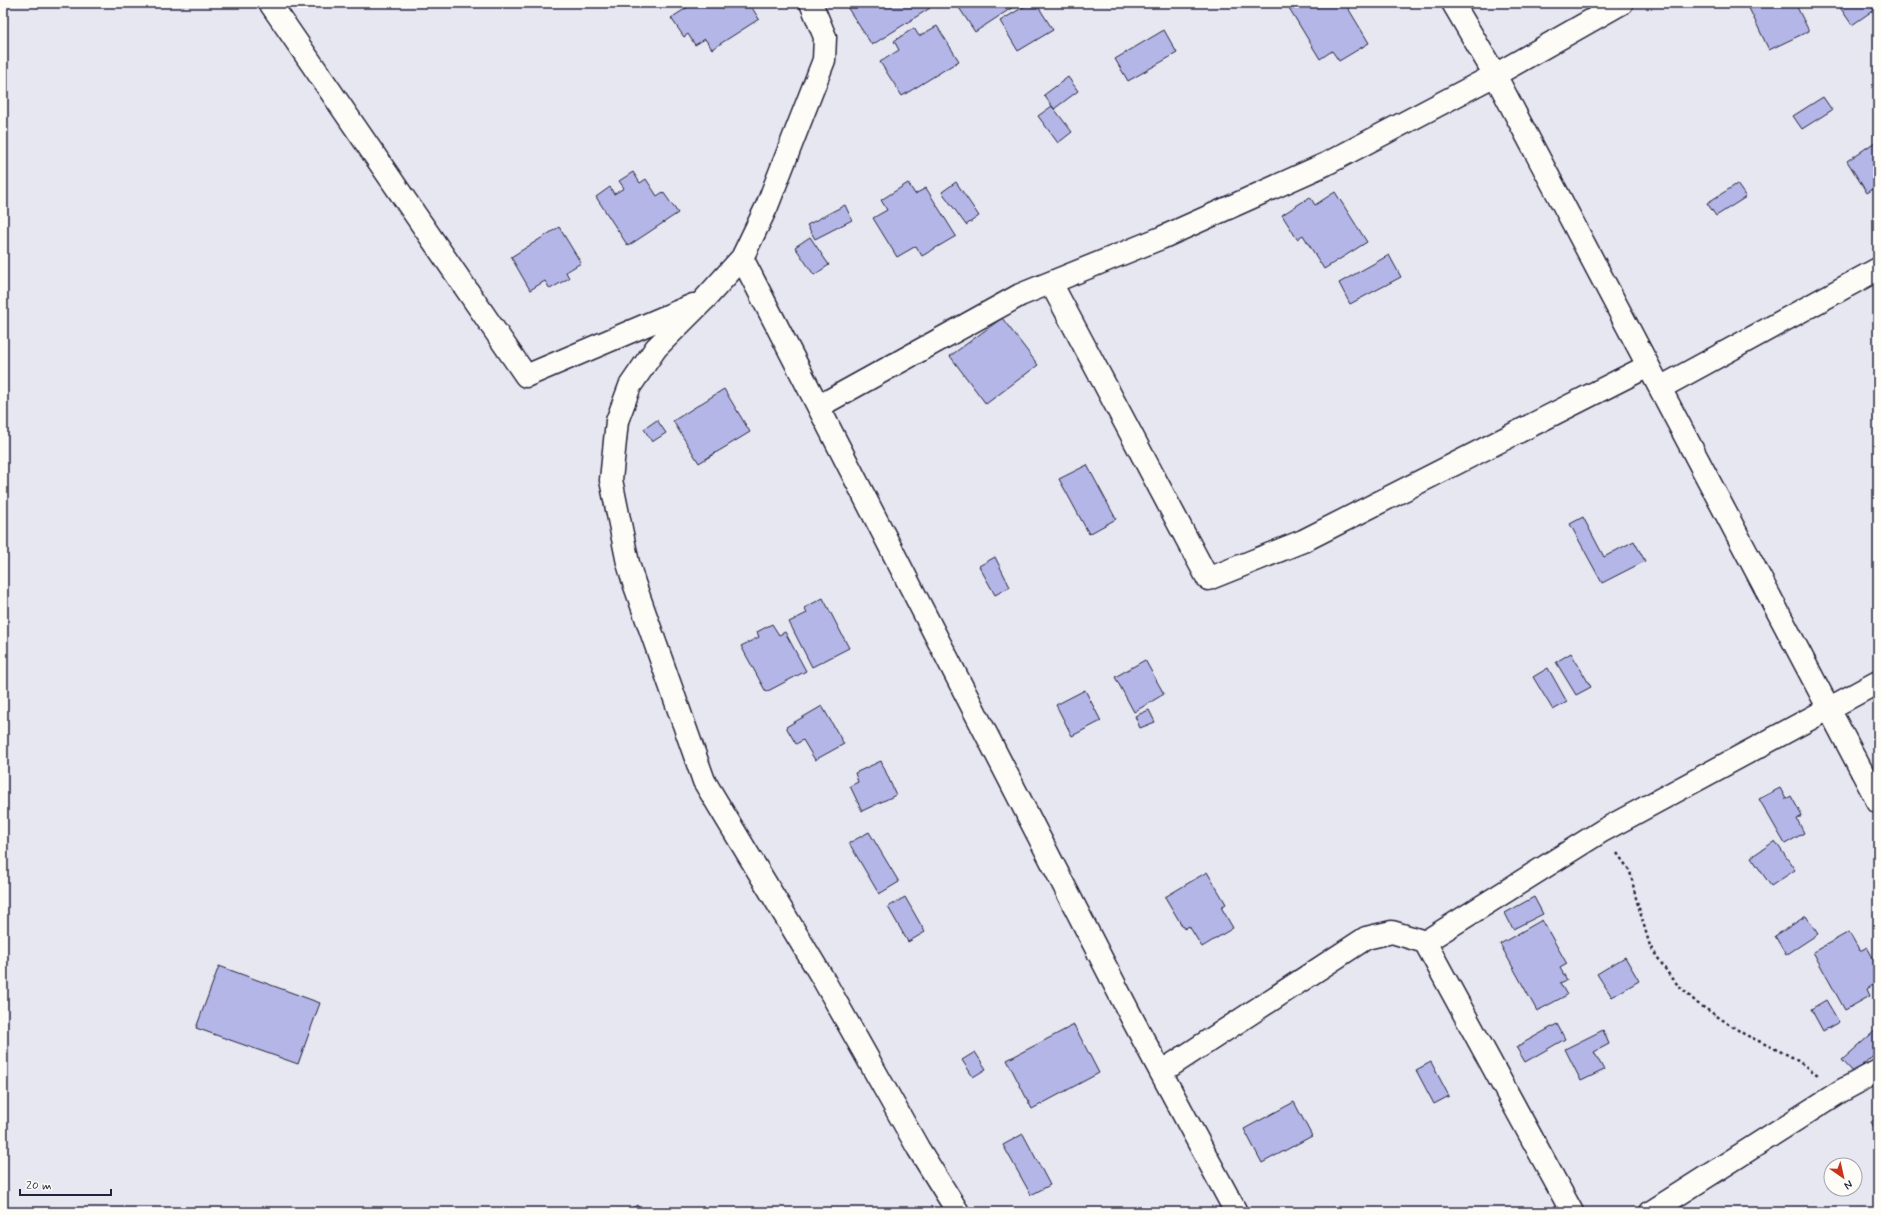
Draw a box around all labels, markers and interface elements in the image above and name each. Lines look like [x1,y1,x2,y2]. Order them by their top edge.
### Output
north arrow [1823,1157,1863,1197]
scale bar [20,1171,111,1197]
text: N [1841,1177,1855,1192]
text: 20 m [26,1178,52,1194]

